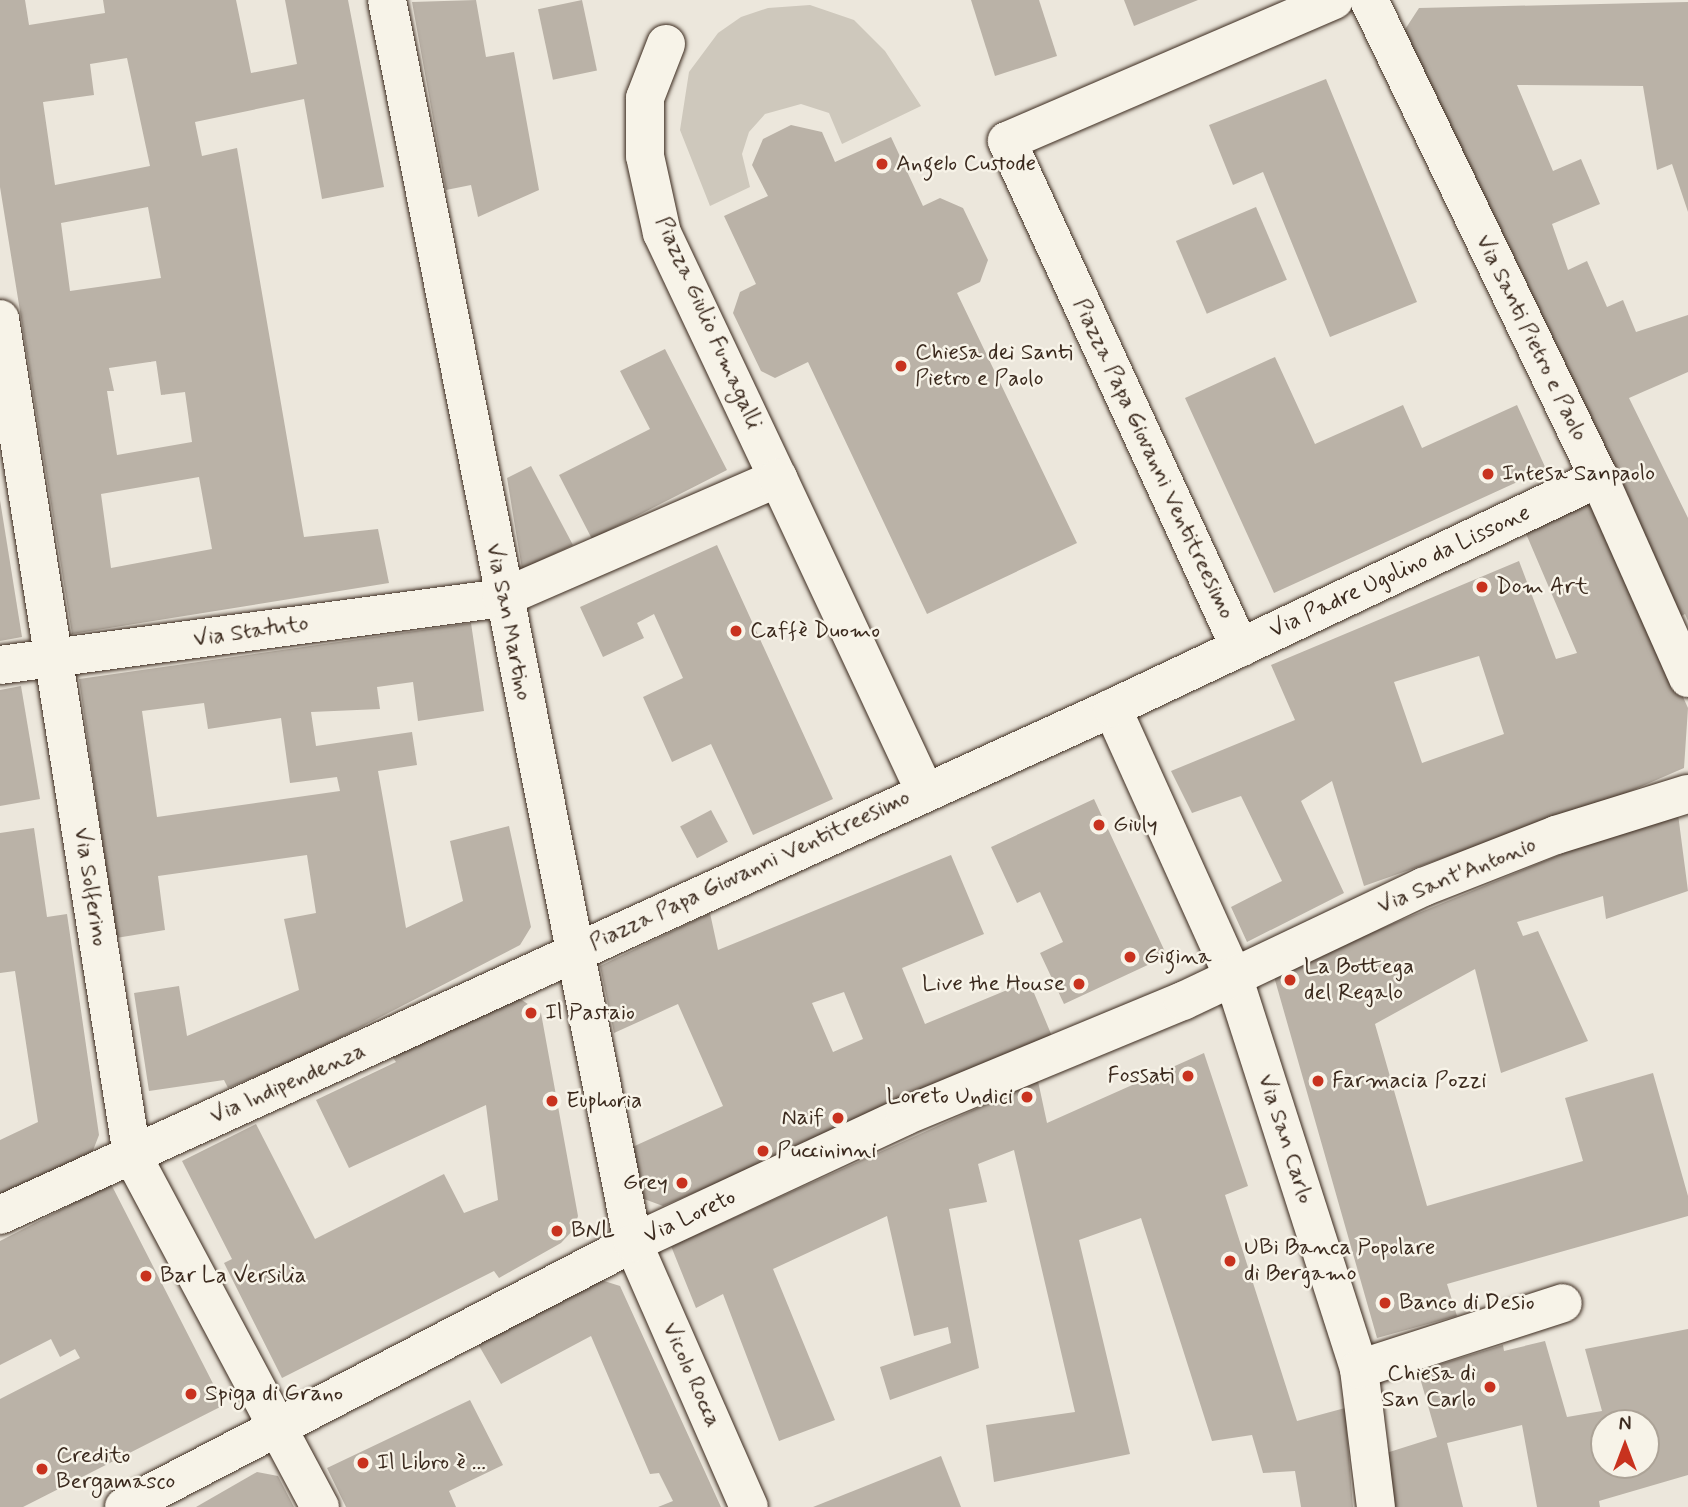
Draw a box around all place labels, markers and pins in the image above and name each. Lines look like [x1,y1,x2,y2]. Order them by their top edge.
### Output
place label: Angelo Custode [896,150,1036,178]
marker: Angelo Custode [874,156,890,172]
place label: Chiesa dei Santi Pietro e Paolo [915,339,1073,393]
marker: Chiesa dei Santi Pietro e Paolo [893,358,909,374]
place label: Intesa Sanpaolo [1502,460,1655,488]
marker: Intesa Sanpaolo [1480,466,1496,482]
place label: Dom Art [1496,573,1583,601]
marker: Dom Art [1474,579,1490,595]
place label: Caffè Duomo [750,617,880,645]
marker: Caffè Duomo [728,623,744,639]
place label: Giuly [1113,811,1158,839]
marker: Giuly [1091,817,1107,833]
place label: Gigina [1144,943,1212,971]
marker: Gigina [1122,949,1138,965]
place label: La Bottega del Regalo [1304,953,1415,1007]
place label: Live the House [927,970,1065,998]
marker: La Bottega del Regalo [1282,972,1298,988]
marker: Live the House [1071,976,1087,992]
place label: Il Pastaio [545,999,635,1027]
marker: Il Pastaio [523,1005,539,1021]
place label: Fossati [1107,1062,1174,1090]
place label: Farmacia Pozzi [1332,1067,1484,1095]
marker: Fossati [1180,1068,1196,1084]
marker: Farmacia Pozzi [1310,1073,1326,1089]
place label: Loreto Undici [887,1083,1013,1111]
place label: Euphoria [566,1087,642,1115]
marker: Loreto Undici [1019,1089,1035,1105]
marker: Euphoria [544,1093,560,1109]
place label: Naif [781,1104,824,1132]
marker: Naif [830,1110,846,1126]
place label: Puccininni [777,1137,876,1165]
marker: Puccininni [755,1143,771,1159]
place label: Grey [623,1169,668,1197]
marker: Grey [674,1175,690,1191]
place label: BNL [571,1217,615,1245]
marker: BNL [549,1223,565,1239]
place label: UBi Banca Popolare di Bergamo [1244,1234,1430,1288]
marker: UBi Banca Popolare di Bergamo [1222,1253,1238,1269]
place label: Bar La Versilia [160,1262,308,1290]
marker: Bar La Versilia [138,1268,154,1284]
place label: Banco di Desio [1399,1289,1535,1317]
marker: Banco di Desio [1377,1295,1393,1311]
place label: Chiesa di San Carlo [1381,1360,1476,1414]
marker: Chiesa di San Carlo [1482,1379,1498,1395]
place label: Spiga di Grano [205,1380,348,1408]
marker: Spiga di Grano [183,1386,199,1402]
place label: Credito Bergamasco [56,1442,175,1496]
place label: Il Libro è ... [377,1449,489,1477]
marker: Il Libro è ... [355,1455,371,1471]
marker: Credito Bergamasco [34,1461,50,1477]

